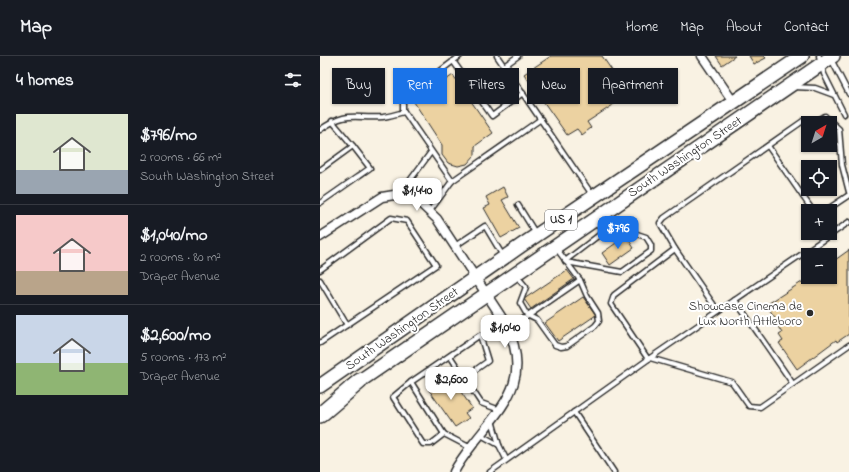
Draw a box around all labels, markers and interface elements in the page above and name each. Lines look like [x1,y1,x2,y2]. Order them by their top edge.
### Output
text: Map [20,14,52,41]
text: Home [626,17,658,38]
text: Map [680,17,704,38]
text: About [726,17,762,38]
text: Contact [784,17,829,38]
text: 4 homes [16,68,74,93]
chip: Buy [332,68,385,104]
chip: Rent [393,68,447,104]
chip: Filters [455,68,519,104]
chip: New [527,68,580,104]
chip: Apartment [588,68,678,104]
icon: filters [282,69,304,91]
street label: South Washington Street [624,111,747,203]
north arrow [801,116,837,152]
map controls [801,116,837,284]
text: $796/mo [140,123,197,148]
icon: home [48,130,96,178]
text: 2 rooms · 66 m² [140,148,222,167]
button: locate [801,160,837,196]
text: South Washington Street [140,167,274,186]
pin: $1,440 [384,178,450,212]
text: $1,440 [402,181,432,200]
button: + [801,204,837,240]
road number: US 1 [545,210,577,230]
pin: $796 [594,216,642,250]
text: $796 [607,219,629,238]
text: $1,040/mo [140,223,208,248]
icon: home [48,231,96,279]
text: 2 rooms · 80 m² [140,248,221,267]
button: − [801,248,837,284]
text: Draper Avenue [140,267,220,286]
street label: South Washington Street [342,282,464,376]
place label: Showcase Cinema de Lux North Attleboro [689,297,802,331]
marker: Showcase Cinema de Lux North Attleboro [805,308,815,318]
pin: $1,040 [472,315,538,349]
text: $1,040 [490,318,520,337]
text: $2,600/mo [140,323,211,348]
icon: home [48,331,96,379]
text: 5 rooms · 173 m² [140,348,226,367]
text: Draper Avenue [140,367,220,386]
pin: $2,600 [418,367,484,401]
text: $2,600 [434,370,468,389]

